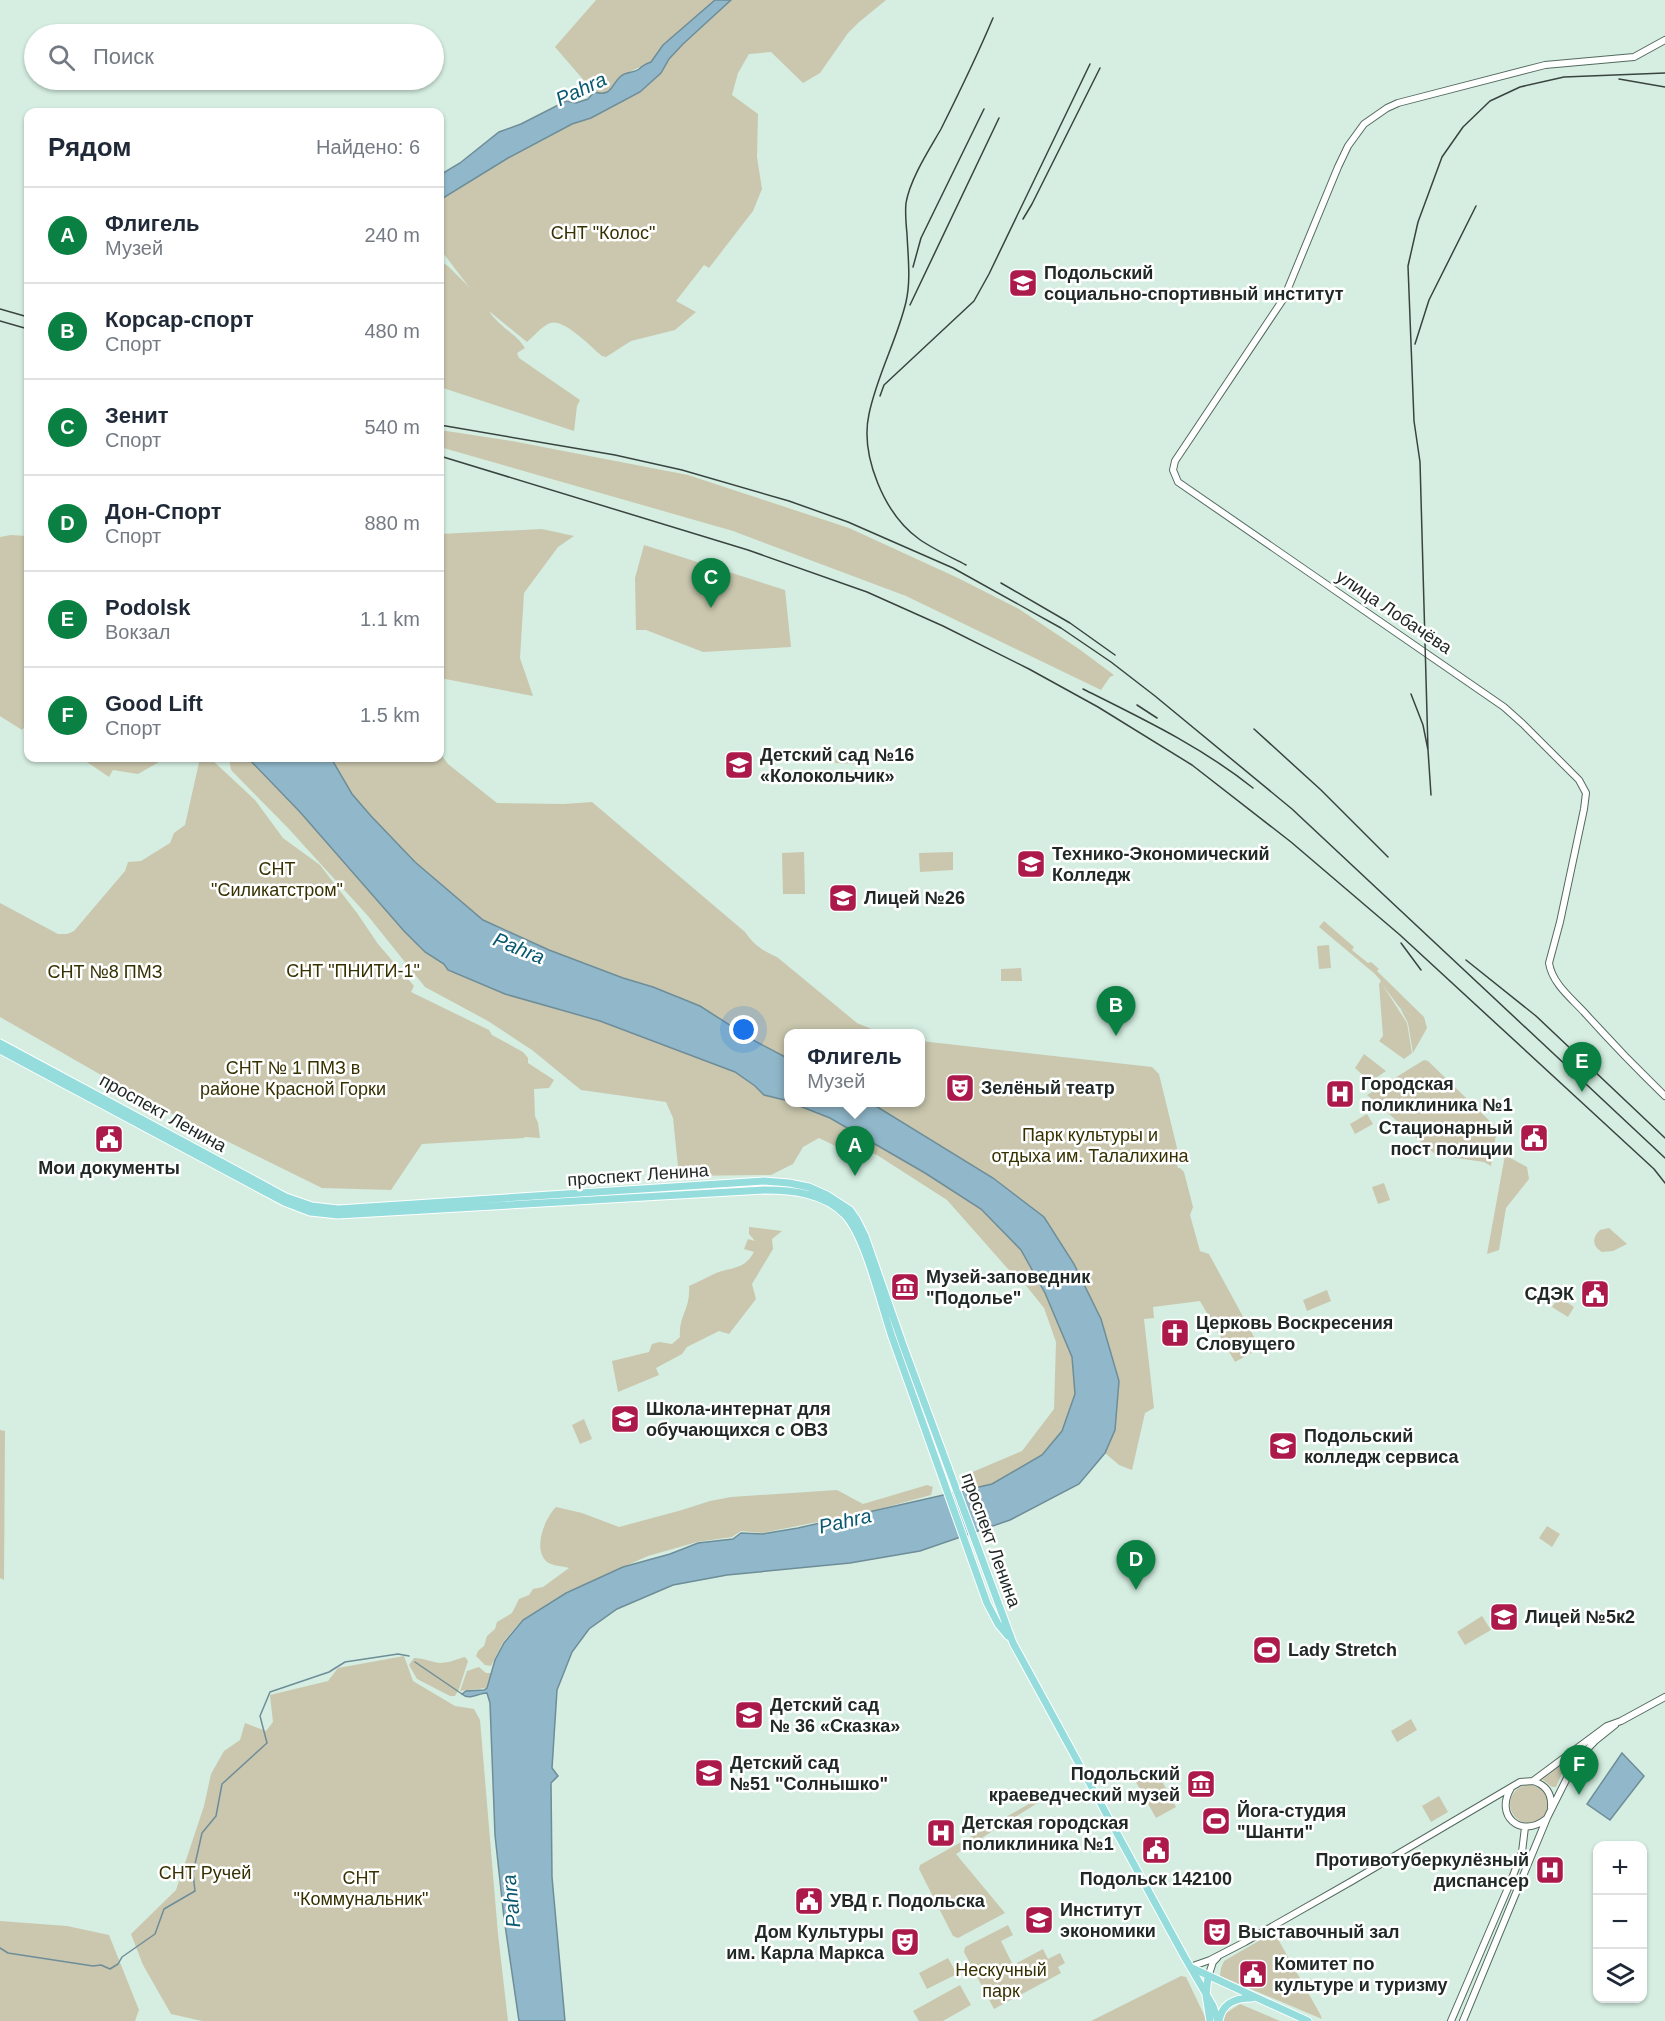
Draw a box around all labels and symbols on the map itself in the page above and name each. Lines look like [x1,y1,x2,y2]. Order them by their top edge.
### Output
water label: Pahra [552,68,610,110]
park label: СНТ "Колос" [551,223,655,243]
place label: Подольский социально-спортивный институт [1044,263,1344,304]
school or university icon: Подольский социально-спортивный институт [1007,267,1039,299]
pin: C [692,558,730,608]
street label: улица Лобачёва [1333,566,1456,658]
place label: Детский сад №16 «Колокольчик» [760,745,914,786]
school or university icon: Детский сад №16 «Колокольчик» [723,749,755,781]
place label: Технико-Экономический Колледж [1052,844,1270,885]
school or university icon: Технико-Экономический Колледж [1015,848,1047,880]
park label: СНТ "Силикатстром" [211,859,343,900]
school or university icon: Лицей №26 [827,882,859,914]
place label: Лицей №26 [864,888,965,908]
water label: Pahra [490,928,548,968]
park label: СНТ "ПНИТИ-1" [286,961,420,981]
park label: СНТ №8 ПМЗ [47,962,163,982]
pin: B [1096,986,1136,1036]
your location [729,1015,758,1044]
pin: E [1562,1042,1602,1092]
park label: СНТ № 1 ПМЗ в районе Красной Горки [200,1058,386,1099]
street label: проспект Ленина [96,1070,231,1157]
theatre icon: Зелёный театр [944,1072,976,1104]
place label: Городская поликлиника №1 [1361,1074,1513,1115]
place label: Зелёный театр [981,1078,1115,1098]
hospital icon: Городская поликлиника №1 [1324,1078,1356,1110]
place label: Стационарный пост полиции [1379,1118,1513,1159]
public building icon: Стационарный пост полиции [1518,1122,1550,1154]
public building icon: Мои документы [93,1123,125,1155]
park label: Парк культуры и отдыха им. Талалихина [991,1125,1190,1166]
pin: A [836,1126,874,1176]
place label: Мои документы [38,1158,180,1178]
street label: проспект Ленина [567,1160,710,1190]
place label: Музей-заповедник "Подолье" [926,1267,1091,1308]
museum icon: Музей-заповедник "Подолье" [889,1271,921,1303]
public building icon: СДЭК [1579,1278,1611,1310]
place label: СДЭК [1525,1284,1575,1304]
place label: Церковь Воскресения Словущего [1196,1313,1393,1354]
church icon: Церковь Воскресения Словущего [1159,1317,1191,1349]
place label: Школа-интернат для обучающихся с ОВЗ [646,1399,831,1440]
school or university icon: Школа-интернат для обучающихся с ОВЗ [609,1403,641,1435]
place label: Подольский колледж сервиса [1304,1426,1460,1467]
school or university icon: Подольский колледж сервиса [1267,1430,1299,1462]
street label: проспект Ленина [957,1470,1025,1611]
water label: Pahra [817,1504,873,1538]
pin: D [1116,1540,1156,1590]
school or university icon: Лицей №5к2 [1488,1601,1520,1633]
place label: Лицей №5к2 [1525,1607,1635,1627]
sports icon: Lady Stretch [1251,1634,1283,1666]
place label: Lady Stretch [1288,1640,1397,1660]
place label: Детский сад № 36 «Сказка» [770,1695,900,1736]
school or university icon: Детский сад № 36 «Сказка» [733,1699,765,1731]
pin: F [1560,1746,1598,1795]
place label: Детский сад №51 "Солнышко" [730,1753,888,1794]
school or university icon: Детский сад №51 "Солнышко" [693,1757,725,1789]
place label: Подольский краеведческий музей [989,1764,1180,1805]
museum icon: Подольский краеведческий музей [1185,1768,1217,1800]
place label: Йога-студия "Шанти" [1237,1800,1346,1842]
sports icon: Йога-студия "Шанти" [1200,1805,1232,1837]
place label: Детская городская поликлиника №1 [962,1813,1129,1854]
hospital icon: Детская городская поликлиника №1 [925,1817,957,1849]
public building icon: Подольск 142100 [1140,1834,1172,1866]
place label: Противотуберкулёзный диспансер [1315,1850,1529,1891]
hospital icon: Противотуберкулёзный диспансер [1534,1854,1566,1886]
park label: СНТ Ручей [159,1863,251,1883]
park label: СНТ "Коммунальник" [294,1868,428,1909]
place label: Подольск 142100 [1080,1869,1232,1889]
water label: Pahra [498,1873,524,1929]
public building icon: УВД г. Подольска [793,1885,825,1917]
place label: УВД г. Подольска [830,1891,986,1911]
place label: Институт экономики [1060,1900,1156,1941]
school or university icon: Институт экономики [1023,1904,1055,1936]
theatre icon: Выставочный зал [1201,1916,1233,1948]
place label: Дом Культуры им. Карла Маркса [726,1922,885,1963]
place label: Выставочный зал [1238,1922,1400,1942]
theatre icon: Дом Культуры им. Карла Маркса [889,1926,921,1958]
place label: Комитет по культуре и туризму [1274,1954,1448,1995]
public building icon: Комитет по культуре и туризму [1237,1958,1269,1990]
park label: Нескучный парк [955,1960,1047,2001]

